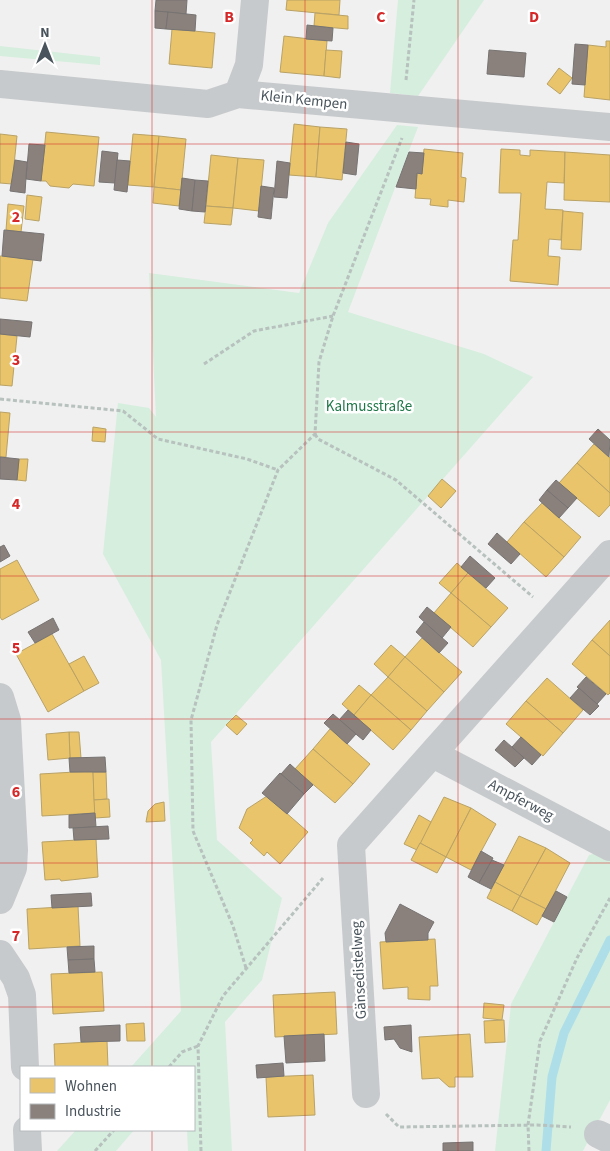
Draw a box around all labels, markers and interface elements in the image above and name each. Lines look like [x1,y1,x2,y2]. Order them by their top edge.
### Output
text: B [224,6,234,28]
text: C [376,6,386,28]
text: D [529,6,539,28]
north arrow [20,20,70,70]
text: N [40,23,50,43]
street label: Klein Kempen [260,85,348,115]
text: 2 [12,206,20,228]
text: 3 [12,349,20,371]
park label: Kalmusstraße [326,396,412,417]
text: 4 [12,493,21,515]
text: 5 [12,637,20,659]
street label: Ampferweg [484,774,558,826]
text: 6 [12,781,20,803]
street label: Gänsedistelweg [346,920,372,1020]
text: 7 [12,925,20,947]
legend [20,1066,195,1131]
text: Wohnen [65,1076,117,1097]
text: Industrie [65,1101,121,1122]

